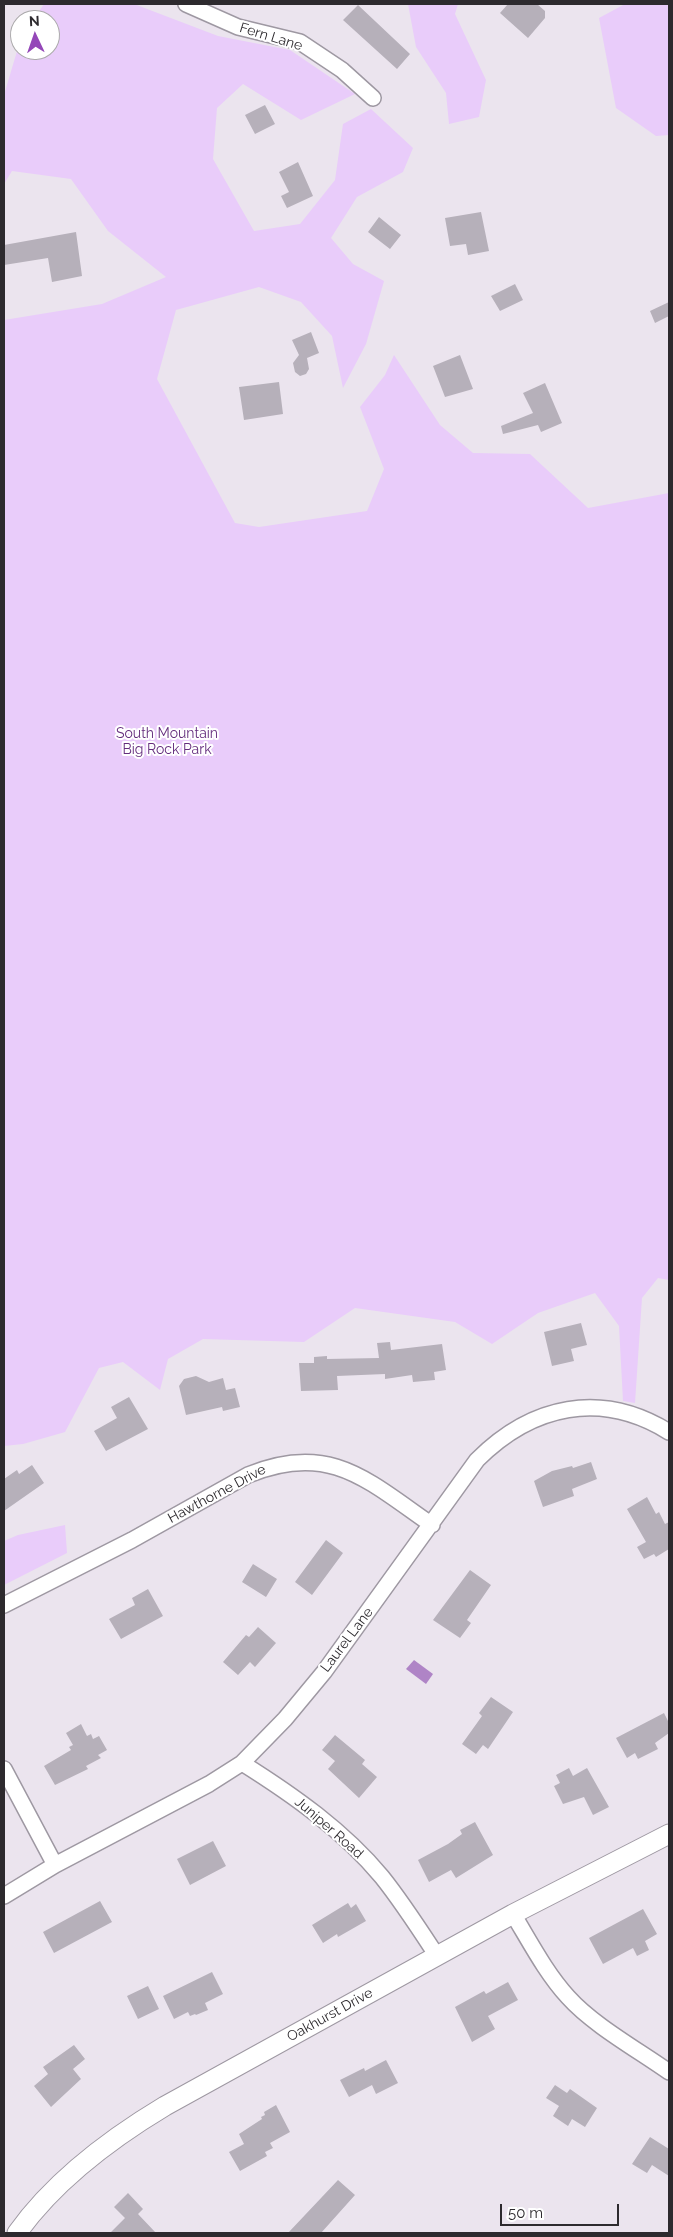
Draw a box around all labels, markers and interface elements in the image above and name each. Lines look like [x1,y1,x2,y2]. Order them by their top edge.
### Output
north arrow [10,10,60,60]
text: N [29,13,40,29]
street label: Fern Lane [238,19,304,55]
park label: South Mountain Big Rock Park [116,726,218,759]
street label: Hawthorne Drive [165,1461,269,1527]
street label: Laurel Lane [317,1604,377,1676]
street label: Juniper Road [291,1794,367,1862]
street label: Oakhurst Drive [284,1985,376,2045]
scale bar [503,2194,622,2226]
text: 50 m [508,2204,543,2222]

